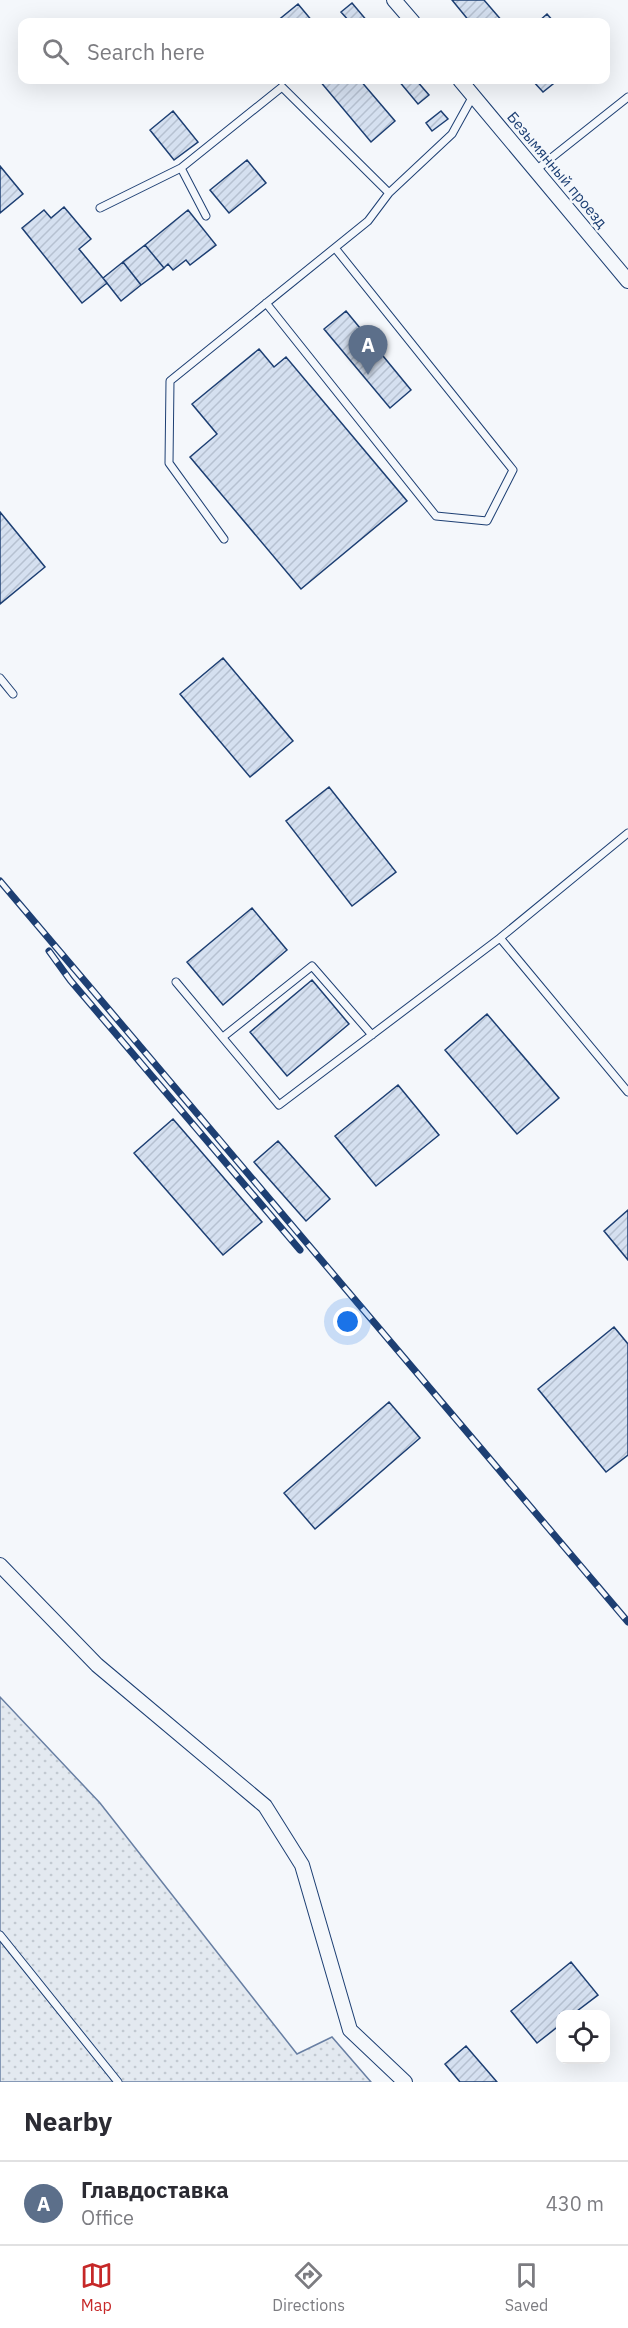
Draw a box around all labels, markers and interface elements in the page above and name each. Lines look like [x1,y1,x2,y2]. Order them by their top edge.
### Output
search box [18,18,610,84]
icon: search [39,35,72,68]
text: Search here [87,37,205,66]
street label: Безымянный проезд [503,108,612,232]
pin: A [348,326,388,375]
your location [333,1307,362,1336]
map controls [556,2010,610,2064]
button: locate [556,2010,610,2064]
text: Nearby [24,2104,112,2138]
text: Главдоставка [81,2175,229,2204]
text: A [37,2190,50,2217]
text: 430 m [546,2190,604,2217]
text: Office [81,2204,134,2231]
tab: Map [80,2259,113,2315]
tab: Directions [272,2259,345,2315]
tab: Saved [505,2259,548,2315]

